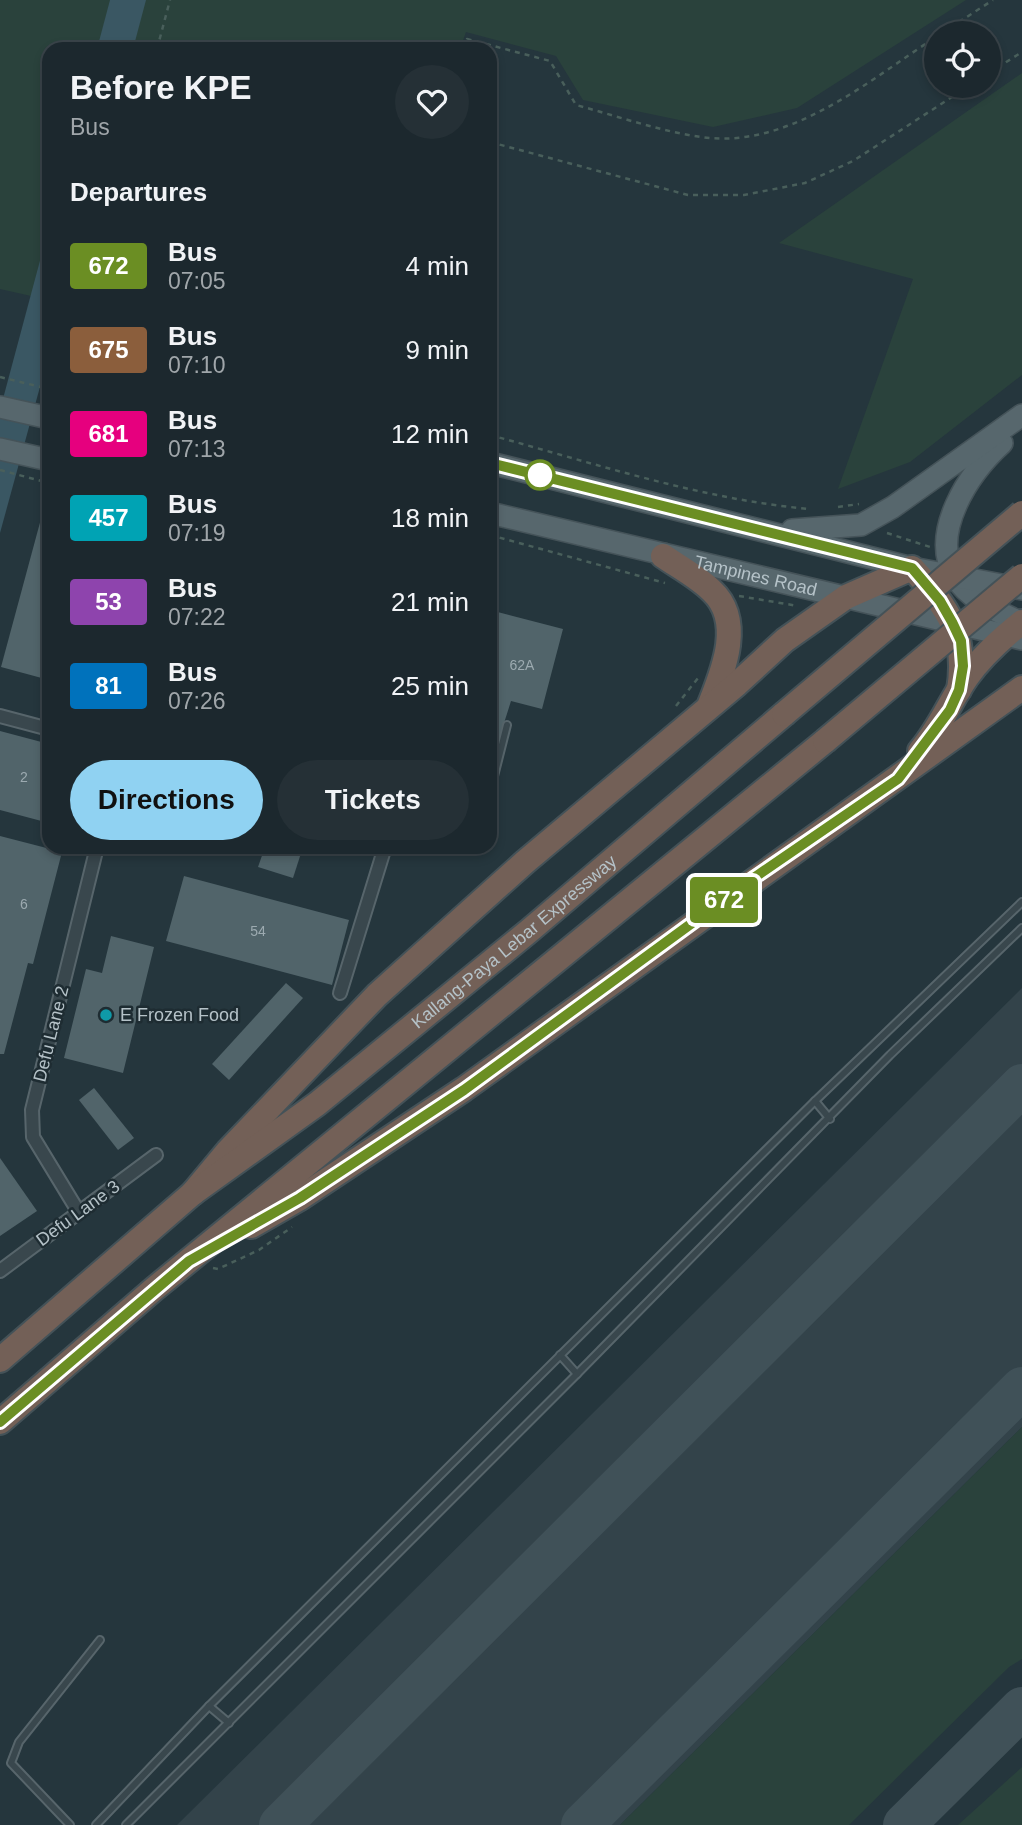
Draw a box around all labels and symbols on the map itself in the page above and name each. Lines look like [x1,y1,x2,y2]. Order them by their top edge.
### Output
unlabelled marker [525,460,555,490]
street label: Tampines Road [692,552,819,600]
house number: 62A [510,657,535,673]
house number: 2 [20,769,28,785]
street label: Kallang-Paya Lebar Expressway [408,851,621,1033]
line badge: 672 [684,877,764,923]
house number: 6 [20,896,28,912]
house number: 54 [250,923,266,939]
street label: Defu Lane 2 [29,984,73,1084]
place label: E Frozen Food [120,1005,239,1025]
marker: E Frozen Food [98,1007,114,1023]
street label: Defu Lane 3 [32,1176,124,1250]

